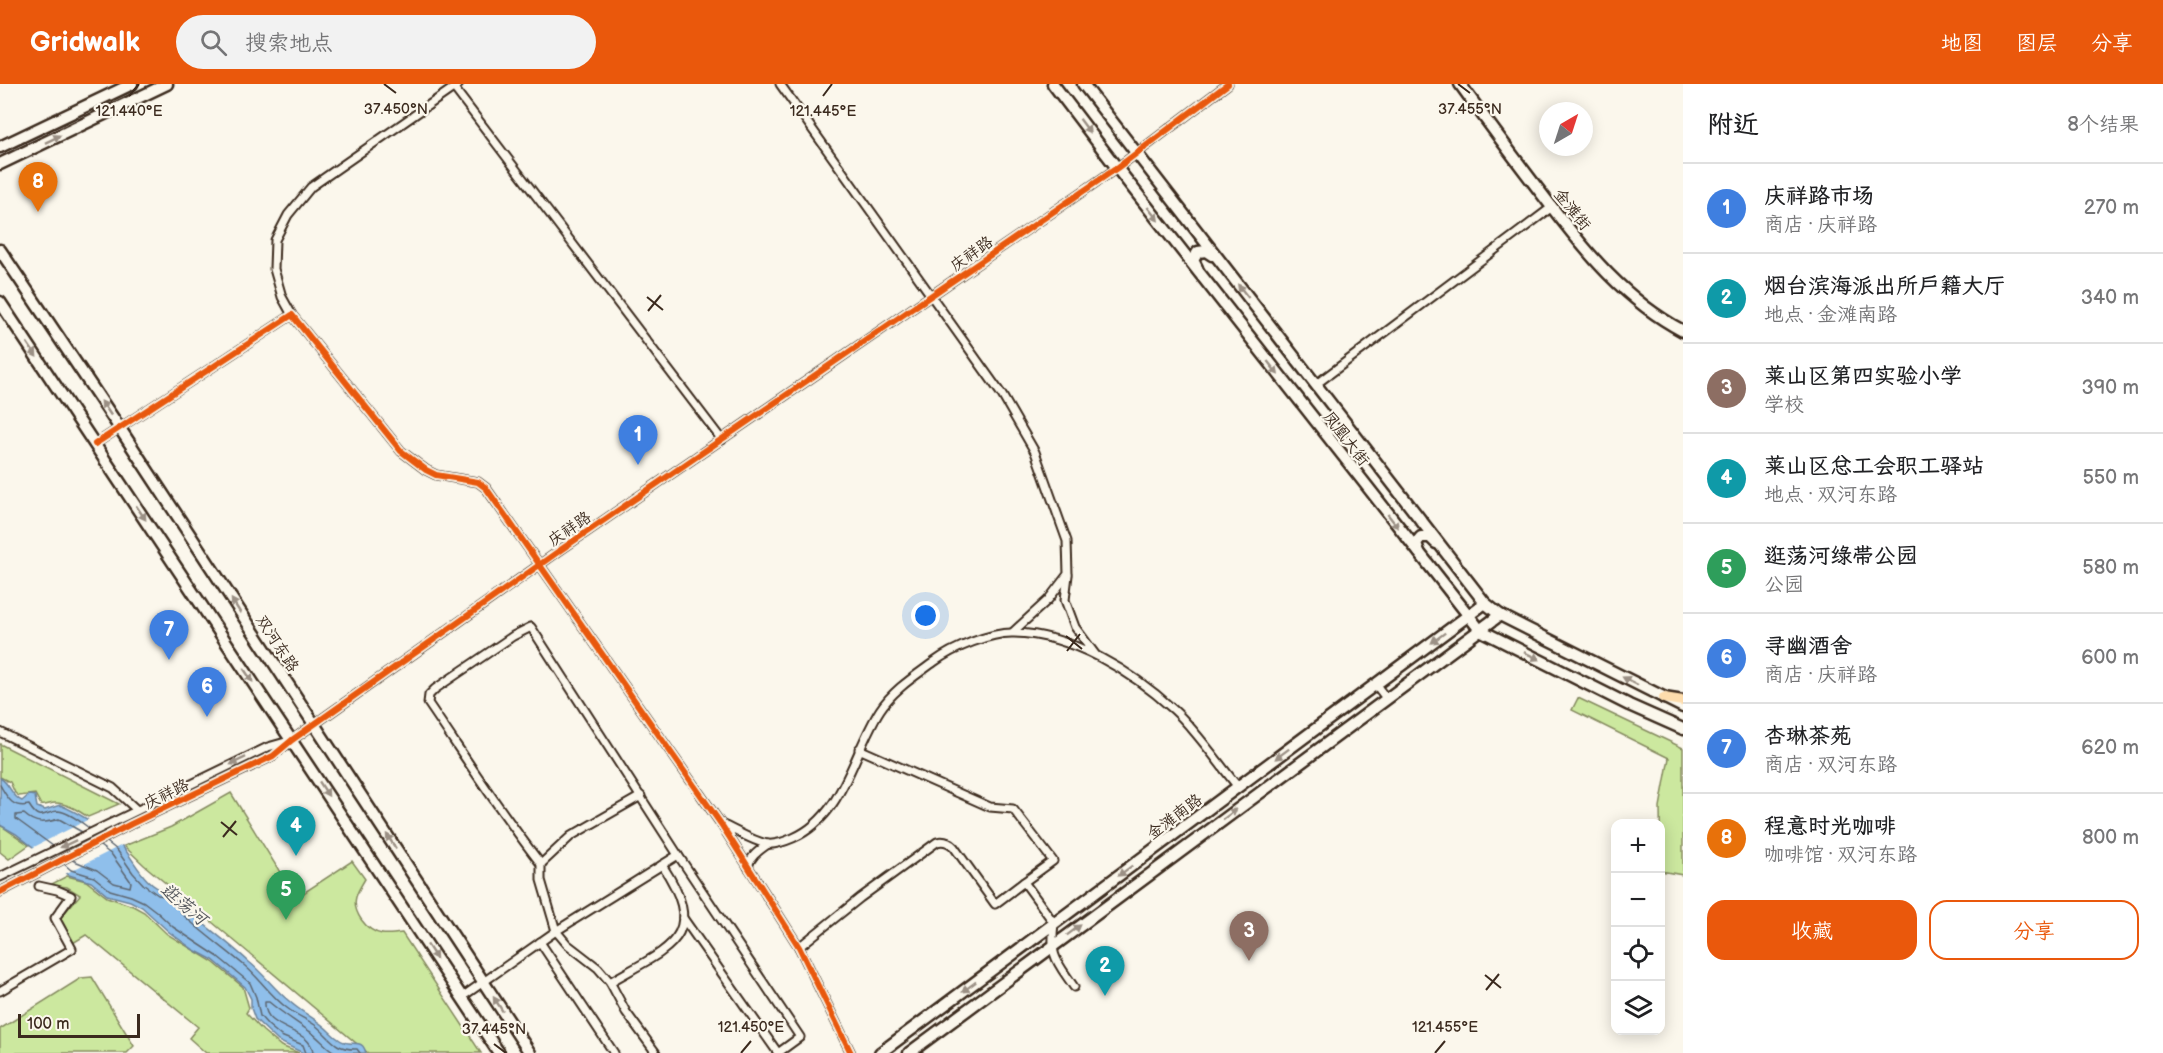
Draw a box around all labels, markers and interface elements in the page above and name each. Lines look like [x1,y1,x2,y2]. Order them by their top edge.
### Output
search box [176,15,596,69]
text: Gridwalk [30,26,140,59]
icon: search [197,26,230,59]
text: 搜索地点 [245,30,333,57]
text: 地图 [1941,31,1983,56]
text: 图层 [2016,31,2058,56]
text: 分享 [2091,31,2133,56]
text: 37.450°N [364,100,428,119]
text: 37.455°N [1438,100,1502,119]
text: 121.440°E [95,102,163,121]
text: 121.445°E [790,102,856,121]
north arrow [1539,102,1593,156]
text: 附近 [1707,110,1759,141]
text: 8个结果 [2067,113,2139,137]
one-way arrow [1079,118,1091,134]
one-way arrow [44,134,61,143]
pin: 8 [18,162,57,212]
text: 庆祥路市场 [1764,183,1874,210]
street label: 金滩街 [1549,185,1594,235]
text: 1 [1722,196,1731,220]
text: 270 m [2084,196,2139,220]
one-way arrow [1146,207,1158,222]
text: 商店 · 庆祥路 [1764,213,1877,237]
street label: 庆祥路 [947,233,997,276]
text: 烟台滨海派出所户籍大厅 [1764,273,2006,300]
one-way arrow [1236,283,1249,299]
text: 2 [1721,286,1732,310]
text: 340 m [2081,286,2139,310]
text: 地点 · 金滩南路 [1764,303,1897,327]
one-way arrow [27,342,38,358]
one-way arrow [1266,360,1279,376]
text: 莱山区第四实验小学 [1764,363,1962,390]
text: 3 [1721,376,1732,400]
text: 390 m [2081,376,2139,400]
text: 学校 [1764,393,1804,417]
one-way arrow [100,400,112,416]
street label: 凤凰大街 [1319,408,1373,470]
pin: 1 [618,416,658,465]
text: 莱山区总工会职工驿站 [1764,453,1984,480]
text: 4 [1721,466,1732,490]
text: 550 m [2082,466,2139,490]
text: 地点 · 双河东路 [1764,483,1897,507]
one-way arrow [135,504,146,521]
street label: 庆祥路 [545,508,595,551]
one-way arrow [1386,514,1398,529]
text: 逛荡河绿带公园 [1764,543,1918,570]
text: 5 [1721,556,1732,580]
text: 580 m [2082,556,2139,580]
text: 公园 [1764,573,1804,597]
one-way arrow [230,598,241,614]
your location [911,601,940,630]
pin: 7 [150,610,188,660]
street label: 双河东路 [251,612,302,676]
one-way arrow [1431,632,1447,644]
text: 寻幽酒舍 [1764,633,1852,660]
text: 6 [1720,646,1733,670]
text: 600 m [2081,646,2139,670]
one-way arrow [1524,651,1541,661]
text: 商店 · 庆祥路 [1764,663,1877,687]
one-way arrow [243,667,254,683]
pin: 6 [188,668,226,717]
one-way arrow [1622,676,1639,686]
text: 杏琳茶苑 [1764,723,1852,750]
text: 7 [1721,736,1732,760]
text: 620 m [2081,736,2139,760]
one-way arrow [1274,748,1289,760]
text: 商店 · 双河东路 [1764,753,1897,777]
one-way arrow [229,757,246,766]
street label: 庆祥路 [141,775,192,813]
one-way arrow [318,781,329,797]
street label: 金滩南路 [1144,790,1206,844]
pin: 4 [276,806,316,856]
one-way arrow [1222,808,1238,820]
text: 程意时光咖啡 [1764,813,1896,840]
map controls [1611,819,1665,1035]
button: + [1611,819,1665,873]
text: 8 [1720,826,1733,850]
text: 800 m [2082,826,2139,850]
one-way arrow [385,833,396,850]
one-way arrow [59,840,76,849]
text: 咖啡馆 · 双河东路 [1764,843,1917,867]
one-way arrow [1118,865,1134,877]
pin: 5 [266,870,306,920]
button: − [1611,873,1665,927]
water label: 逛荡河 [156,879,213,932]
button: 收藏 [1707,900,1917,960]
button: 分享 [1929,900,2139,960]
pin: 3 [1230,912,1268,961]
one-way arrow [1066,925,1081,937]
button: locate [1611,927,1665,981]
one-way arrow [426,943,437,960]
pin: 2 [1086,946,1124,996]
one-way arrow [961,981,977,993]
button: layers [1611,981,1665,1035]
one-way arrow [493,996,504,1012]
scale bar [18,1011,140,1038]
text: 100 m [27,1015,70,1034]
text: 121.450°E [718,1018,784,1037]
text: 121.455°E [1412,1018,1478,1037]
text: 37.445°N [462,1020,526,1039]

